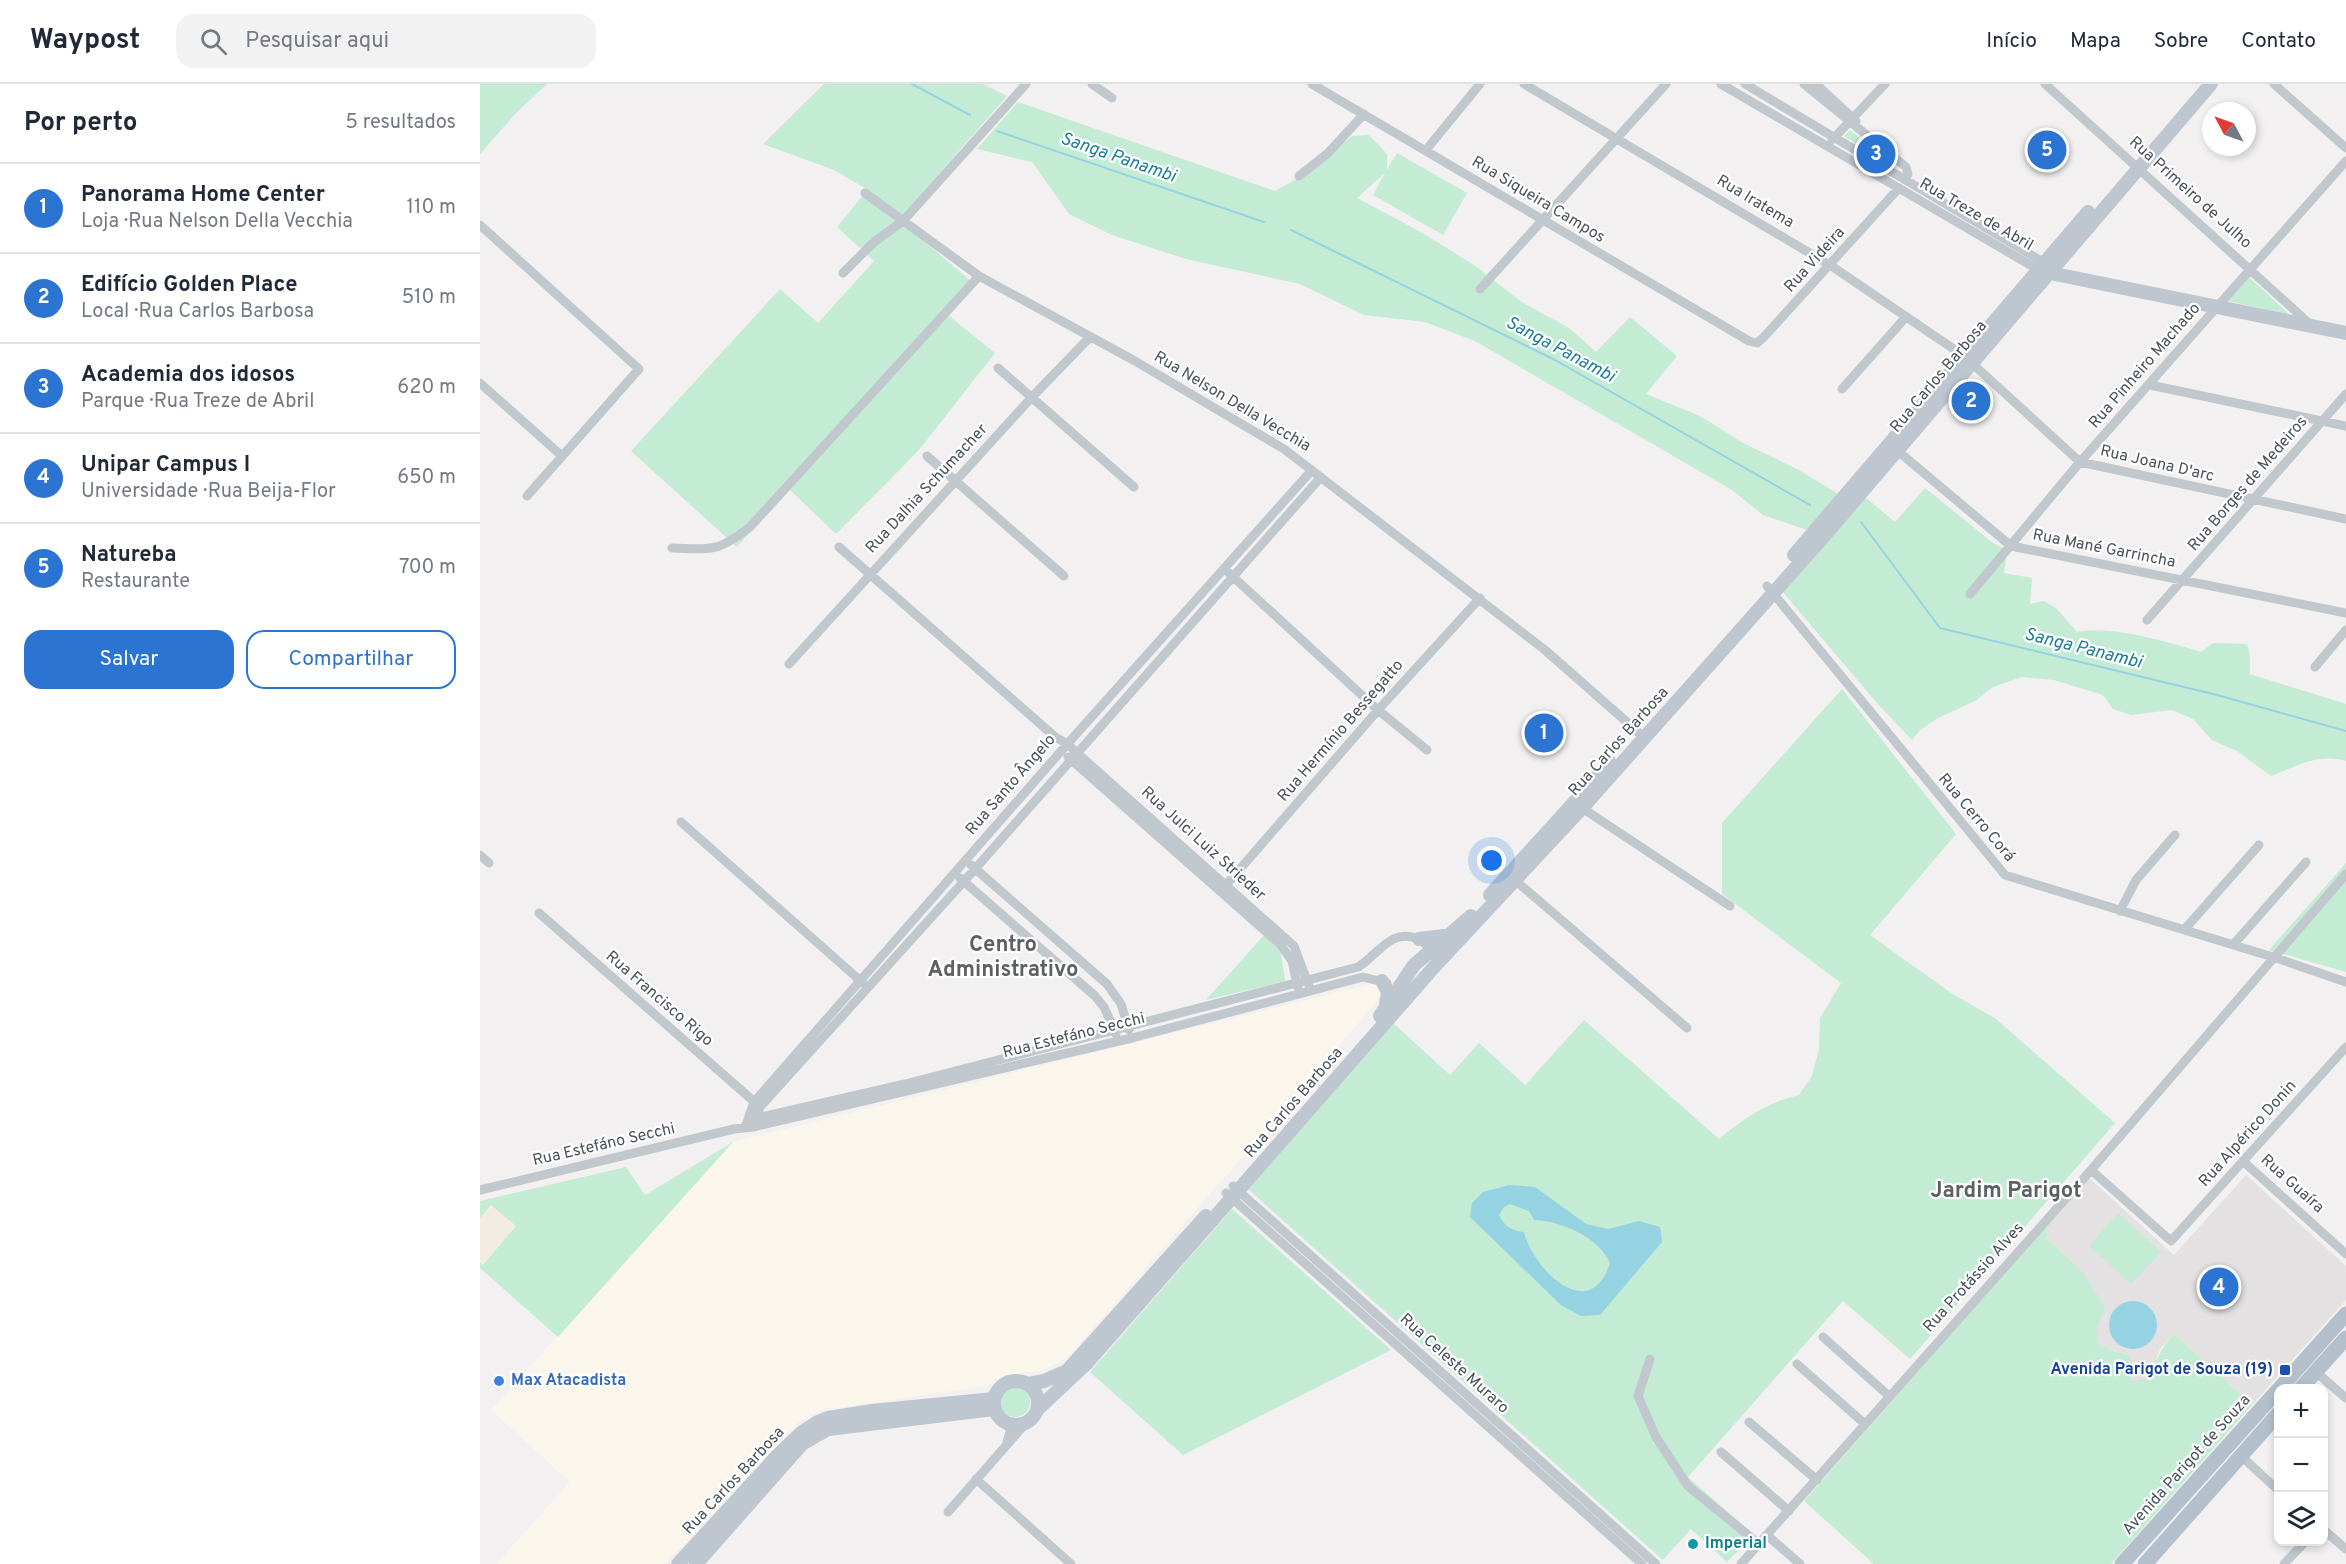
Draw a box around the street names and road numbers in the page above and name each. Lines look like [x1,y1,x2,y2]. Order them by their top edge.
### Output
street label: Rua Primeiro de Julho [2124,133,2256,253]
street label: Rua Siqueira Campos [1468,152,1608,248]
street label: Rua Iratema [1713,171,1797,233]
street label: Rua Treze de Abril [1915,174,2037,256]
street label: Rua Videira [1780,223,1850,297]
street label: Rua Pinheiro Machado [2085,299,2205,433]
street label: Rua Carlos Barbosa [1886,317,1992,437]
street label: Rua Nelson Della Vecchia [1150,347,1314,457]
street label: Rua Borges de Medeiros [2184,412,2312,556]
street label: Rua Dalhia Schumacher [862,420,992,558]
street label: Rua Joana D'arc [2098,441,2216,487]
street label: Rua Mané Garrincha [2031,525,2177,573]
street label: Rua Hermínio Bessegatto [1274,656,1408,806]
street label: Rua Carlos Barbosa [1565,683,1673,801]
street label: Rua Santo Ângelo [960,729,1060,840]
street label: Rua Cerro Corá [1933,770,2019,866]
street label: Rua Julci Luiz Strieder [1136,783,1270,905]
street label: Rua Francisco Rigo [601,947,717,1051]
street label: Rua Estefáno Secchi [1001,1009,1147,1063]
street label: Rua Carlos Barbosa [1240,1044,1348,1162]
street label: Rua Alpérico Donin [2195,1077,2301,1191]
street label: Rua Estefáno Secchi [531,1119,677,1171]
street label: Rua Guaíra [2256,1150,2328,1218]
street label: Rua Protássio Alves [1919,1219,2029,1337]
street label: Rua Celeste Muraro [1395,1310,1513,1418]
street label: Avenida Parigot de Souza [2119,1391,2255,1539]
street label: Rua Carlos Barbosa [679,1423,789,1539]

